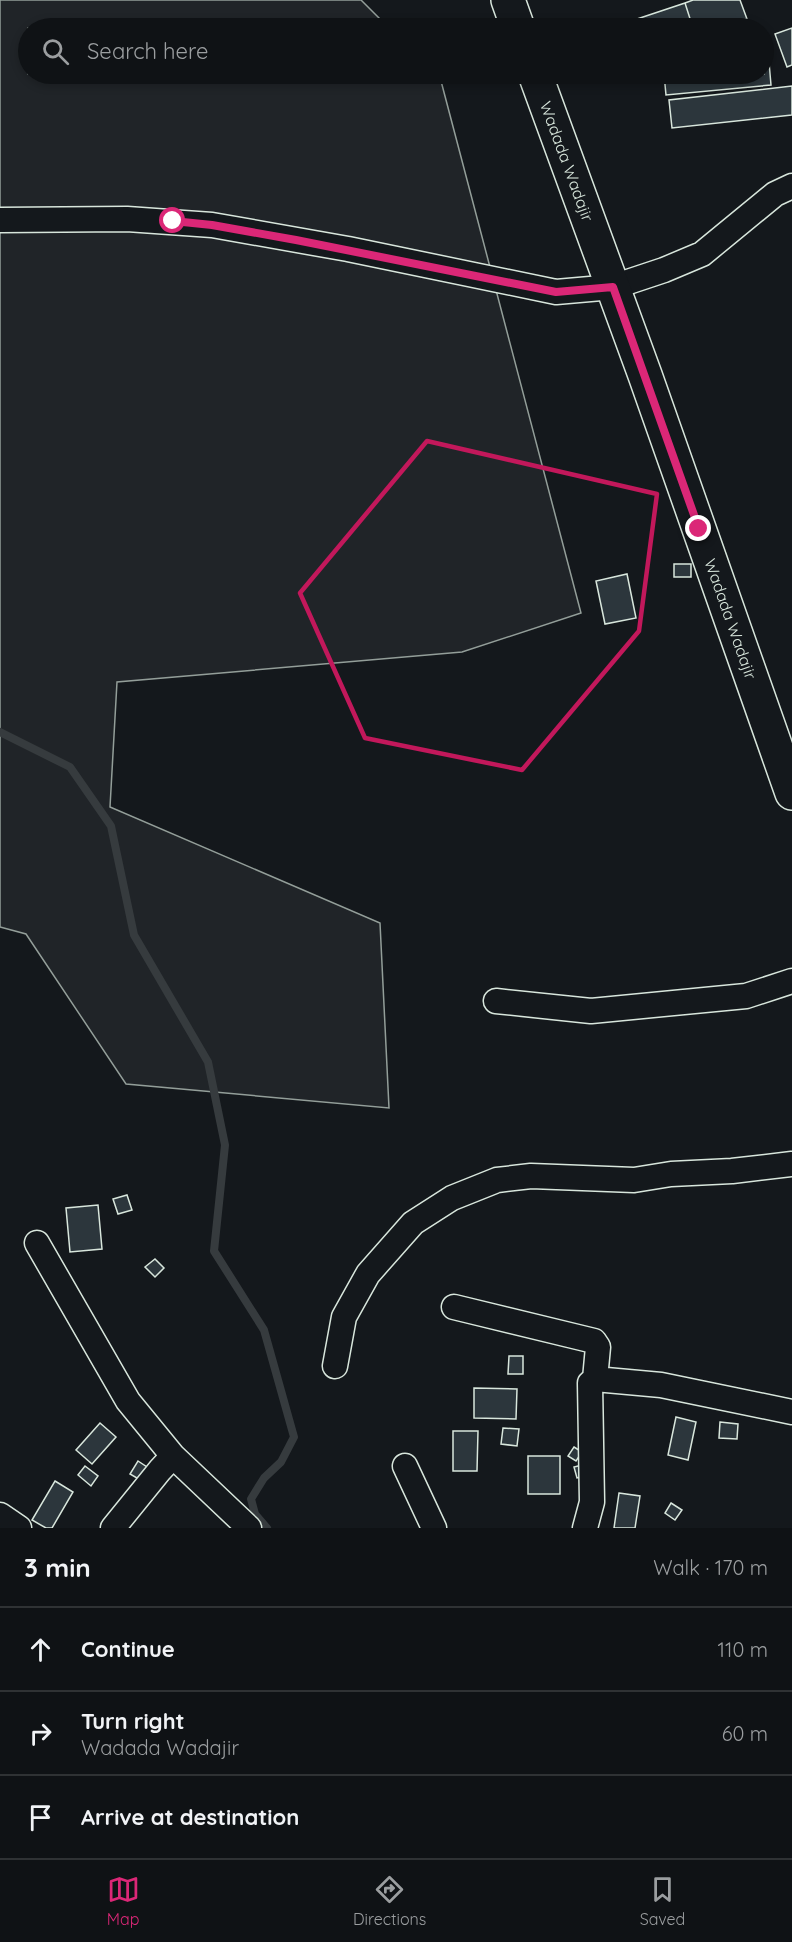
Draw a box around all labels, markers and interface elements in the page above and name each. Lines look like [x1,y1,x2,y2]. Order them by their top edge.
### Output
search box [18,18,774,84]
icon: search [39,35,72,68]
text: Search here [87,37,208,65]
street label: Wadada Wadajir [536,98,598,224]
route start [159,207,185,233]
route end [685,515,711,541]
street label: Wadada Wadajir [700,556,761,682]
text: 3 min [24,1551,91,1584]
text: Walk · 170 m [653,1555,768,1580]
icon: ahead [24,1633,57,1666]
text: Continue [81,1635,175,1663]
text: 110 m [718,1637,768,1662]
text: Turn right [81,1707,185,1735]
icon: right [24,1717,57,1750]
text: 60 m [722,1721,768,1746]
text: Wadada Wadajir [81,1735,239,1760]
icon: arrive [24,1801,57,1834]
text: Arrive at destination [81,1803,299,1831]
tab: Map [107,1873,140,1929]
tab: Directions [353,1873,426,1929]
tab: Saved [640,1873,685,1929]

